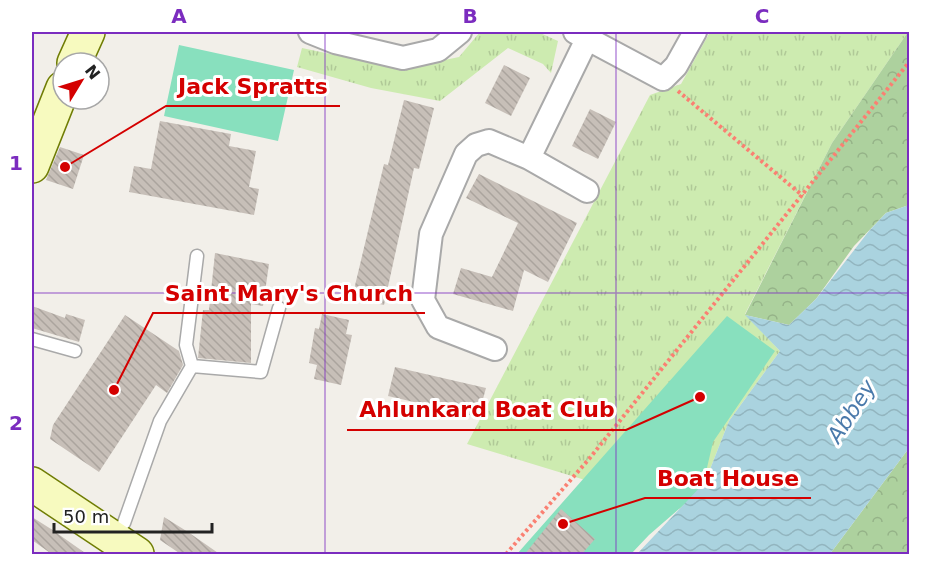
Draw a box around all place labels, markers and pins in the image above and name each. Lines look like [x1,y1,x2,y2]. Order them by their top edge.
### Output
callout: Jack Spratts [166,66,340,106]
callout: Saint Mary's Church [153,273,425,313]
callout: Ahlunkard Boat Club [347,390,626,430]
callout: Boat House [645,458,811,498]

